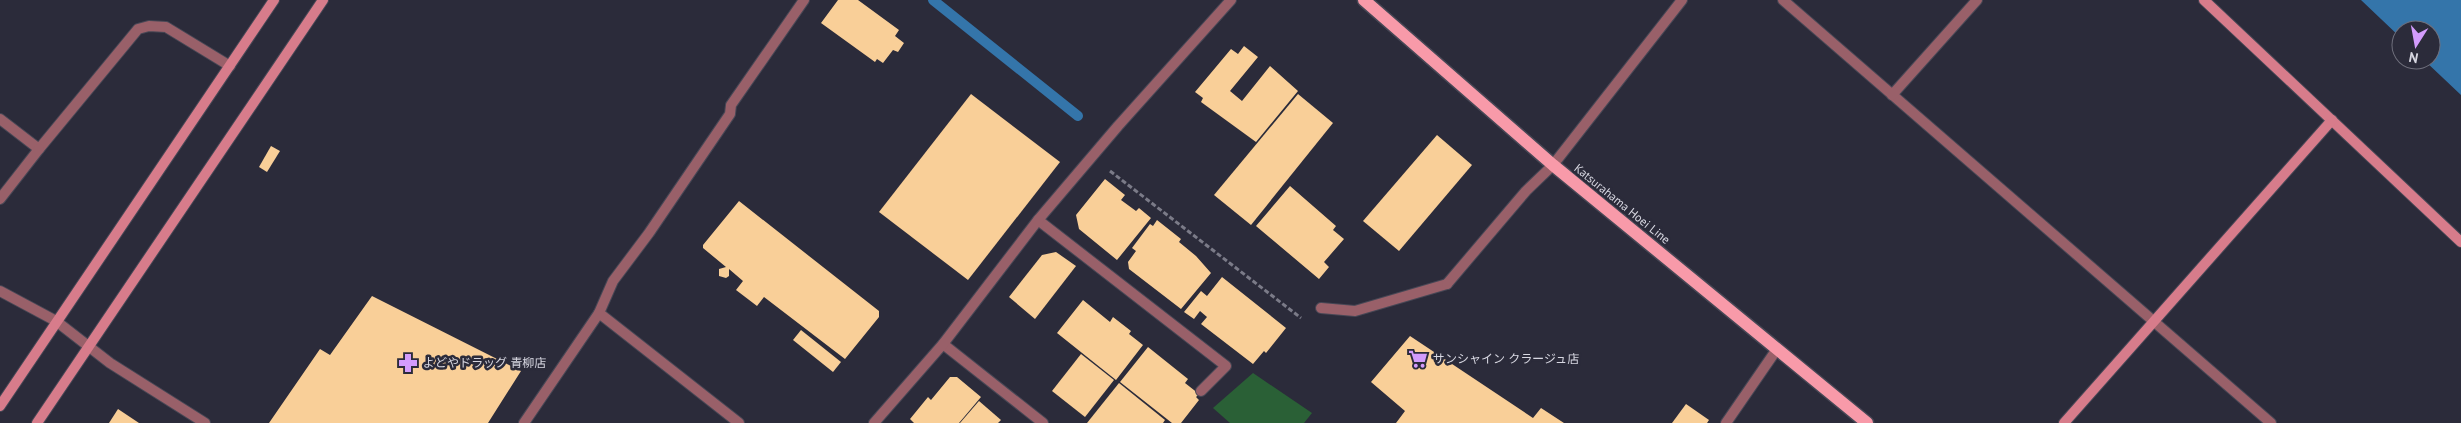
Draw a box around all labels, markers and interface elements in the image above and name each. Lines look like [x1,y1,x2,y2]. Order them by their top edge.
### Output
north arrow [2391,20,2441,70]
text: N [2407,48,2420,67]
street label: Katsurahama Hoei Line [1571,160,1673,247]
supermarket icon: サンシャイン クラージュ店 [1407,348,1429,370]
place label: サンシャイン クラージュ店 [1433,351,1579,366]
pharmacy icon: よどやドラッグ 青柳店 [397,352,419,374]
place label: よどやドラッグ 青柳店 [423,355,546,370]

